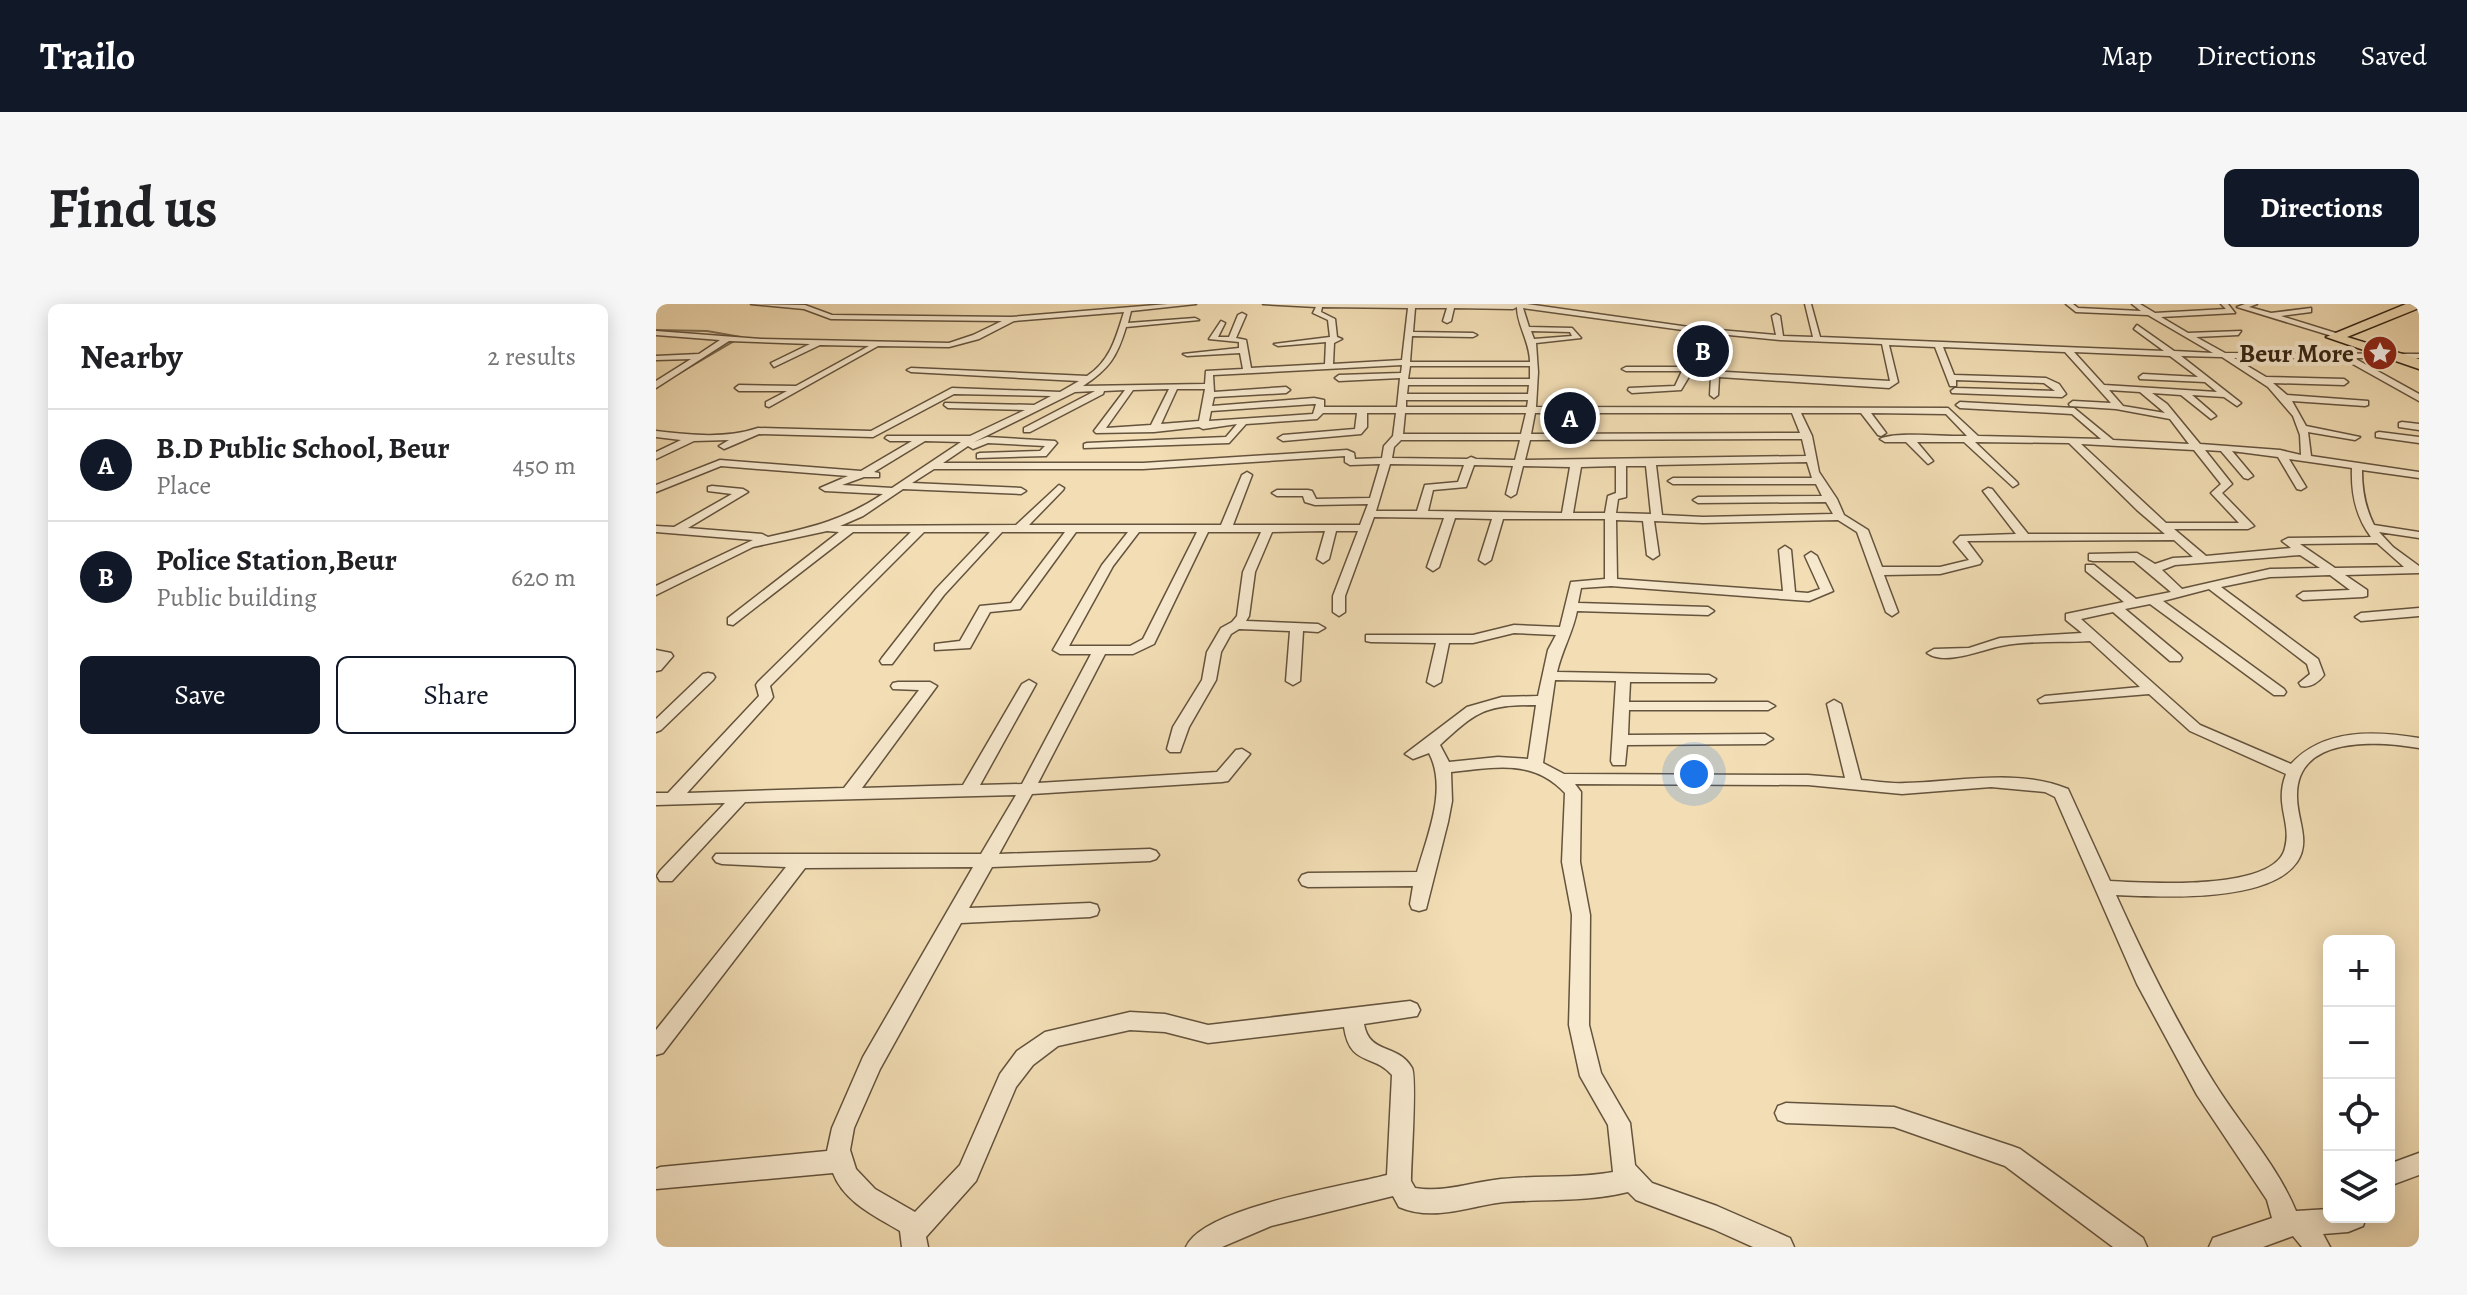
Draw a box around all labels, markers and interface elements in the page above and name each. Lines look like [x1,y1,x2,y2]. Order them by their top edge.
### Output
text: Trailo [40,30,135,82]
text: Map [2101,37,2152,75]
text: Directions [2196,37,2317,75]
text: Saved [2361,37,2427,75]
button: Directions [2224,169,2419,247]
text: Find us [48,170,218,246]
pin: B [1677,321,1729,381]
text: Nearby [80,333,183,380]
place icon: Beur More [2361,334,2399,372]
place label: Beur More [2239,336,2354,371]
text: 2 results [487,339,576,374]
pin: A [1544,388,1596,448]
text: B.D Public School, Beur [156,428,450,468]
text: A [98,448,114,483]
text: 450 m [512,448,576,483]
text: Place [156,468,211,503]
text: Police Station,Beur [156,540,397,580]
text: B [98,560,114,595]
text: 620 m [511,560,576,595]
text: Public building [156,580,317,615]
button: Save [80,656,320,734]
button: Share [336,656,576,734]
your location [1674,754,1714,794]
map controls [2323,935,2395,1223]
button: + [2323,935,2395,1007]
button: − [2323,1007,2395,1079]
button: locate [2323,1079,2395,1151]
button: layers [2323,1151,2395,1223]

